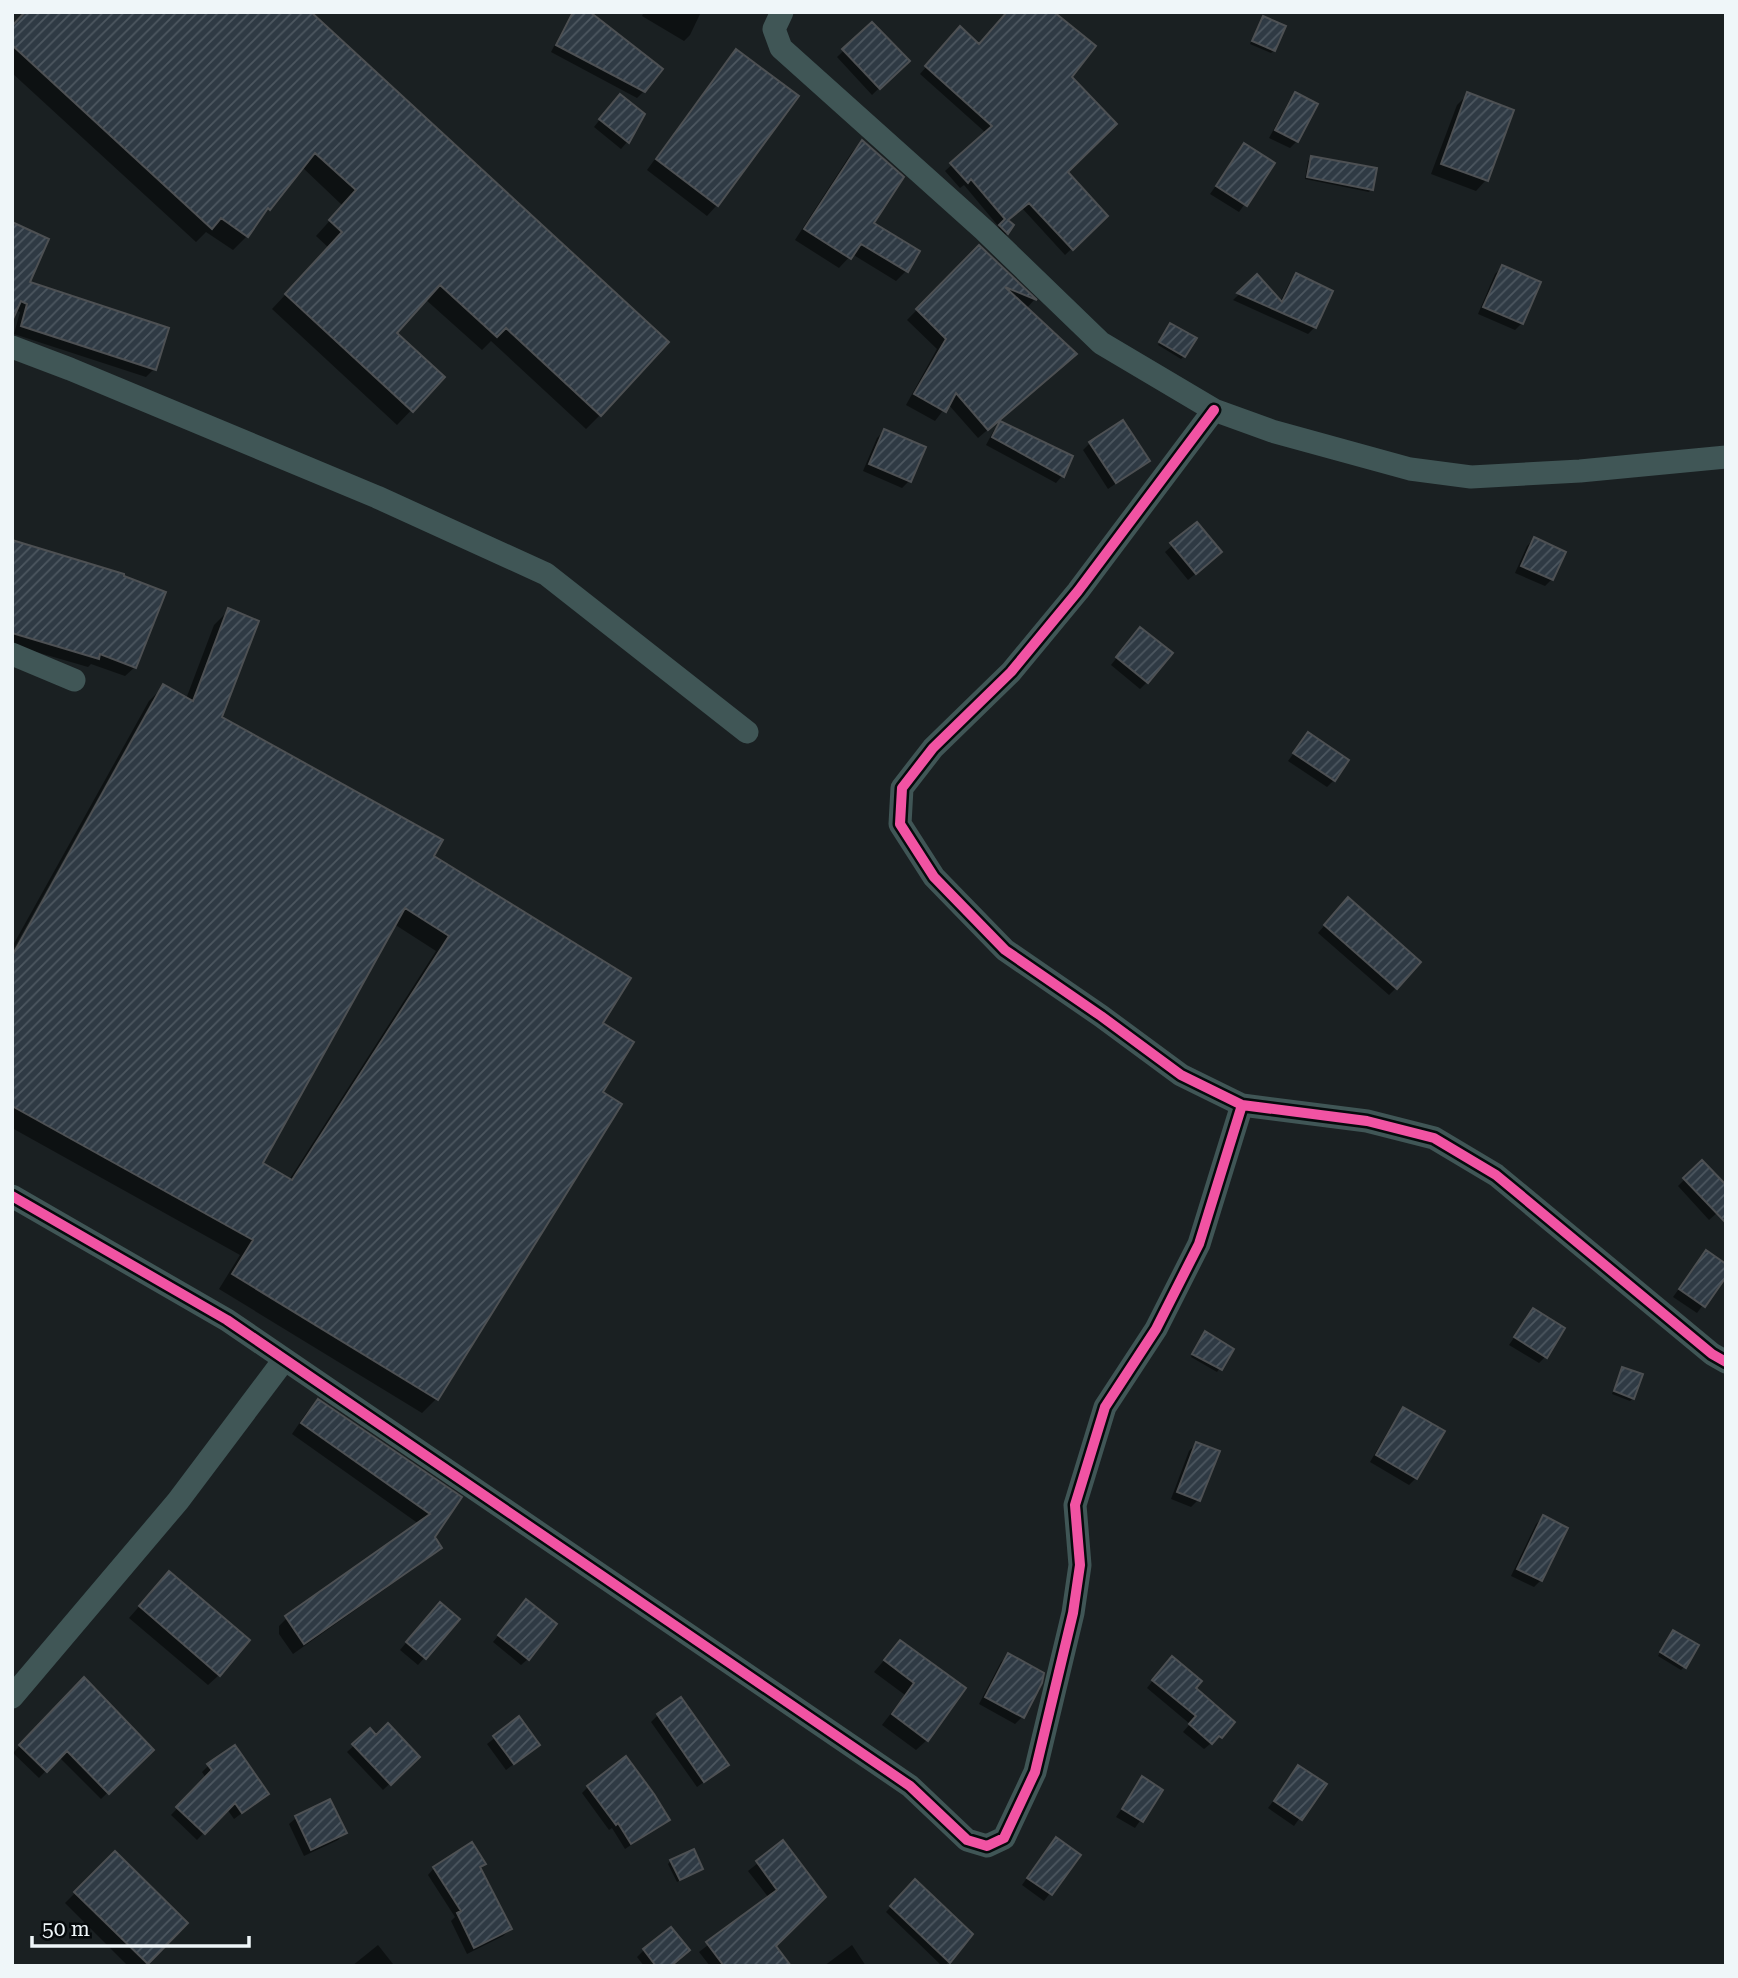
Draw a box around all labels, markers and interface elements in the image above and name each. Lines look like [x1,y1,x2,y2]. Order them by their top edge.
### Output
scale bar [32,1904,248,1948]
text: 50 m [42,1917,90,1941]

